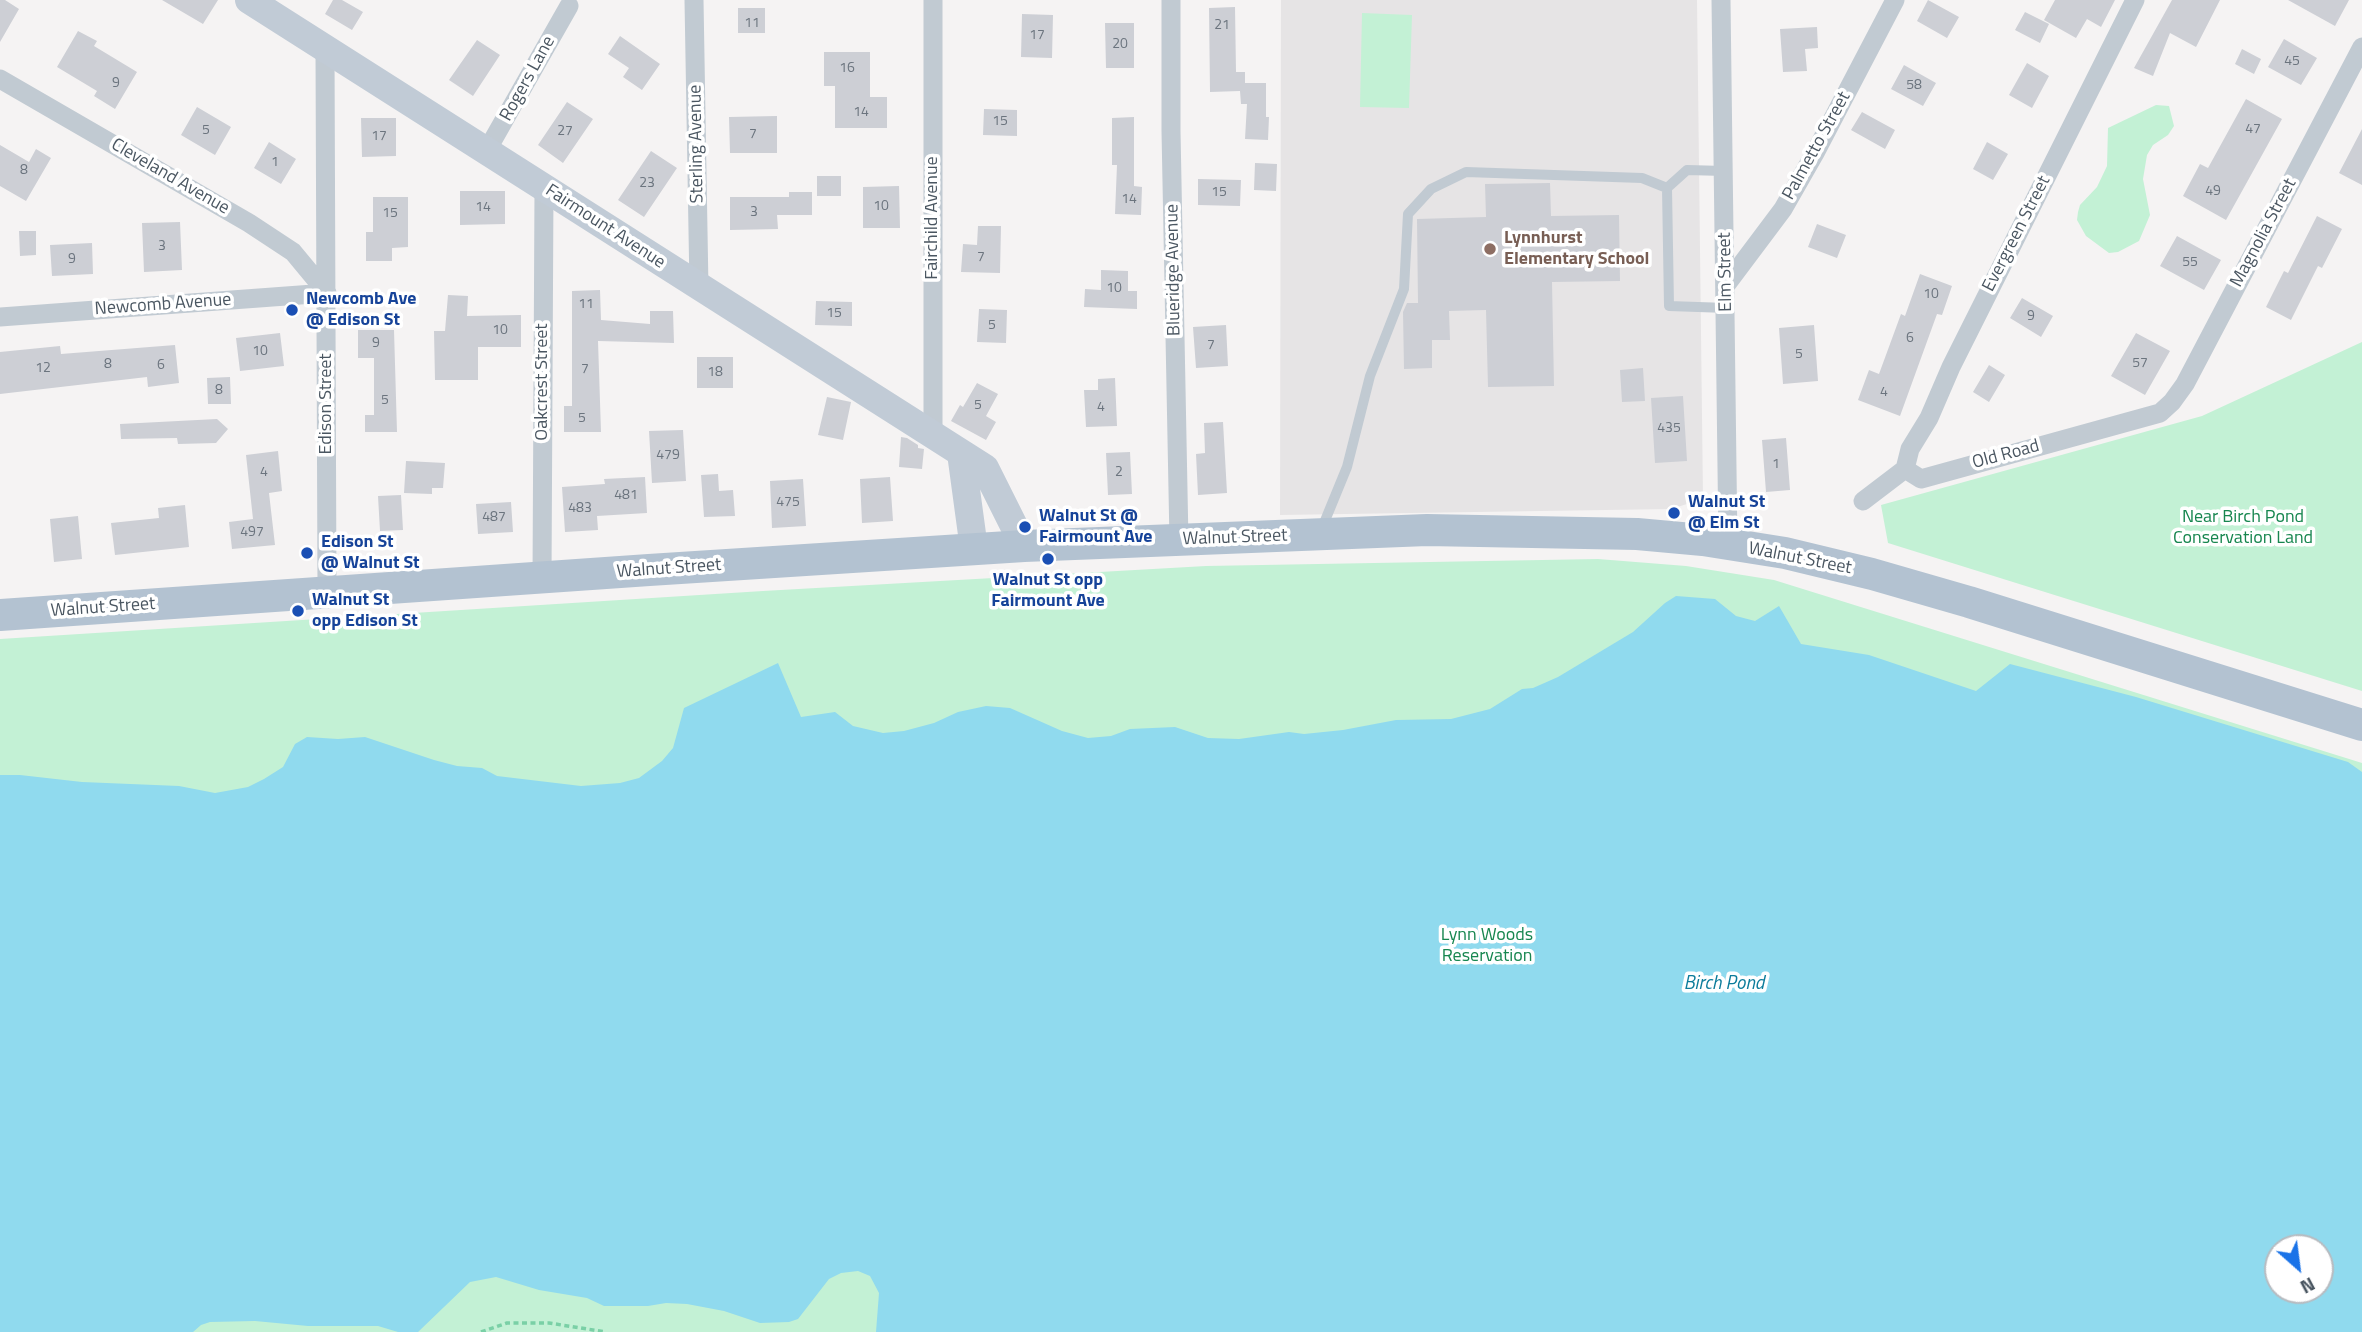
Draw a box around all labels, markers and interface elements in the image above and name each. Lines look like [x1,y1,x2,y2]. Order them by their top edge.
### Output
house number: 11 [744,16,760,32]
house number: 21 [1214,18,1230,34]
house number: 17 [1029,28,1045,44]
street label: Rogers Lane [496,33,560,125]
house number: 20 [1112,37,1128,53]
house number: 45 [2284,54,2300,70]
house number: 16 [839,61,855,77]
house number: 9 [112,76,120,92]
house number: 58 [1906,78,1922,94]
street label: Sterling Avenue [685,85,709,203]
street label: Palmetto Street [1778,88,1856,204]
house number: 14 [853,105,869,121]
house number: 15 [992,114,1008,130]
house number: 47 [2245,122,2261,138]
house number: 5 [202,123,210,139]
house number: 27 [557,124,573,140]
house number: 7 [749,127,757,143]
house number: 17 [371,129,387,145]
street label: Cleveland Avenue [107,134,233,220]
house number: 1 [271,155,279,171]
street label: Fairchild Avenue [922,156,944,280]
house number: 8 [20,163,28,179]
street label: Evergreen Street [1979,173,2055,295]
street label: Magnolia Street [2226,175,2302,291]
house number: 23 [639,176,655,192]
street label: Fairmount Avenue [541,180,669,274]
house number: 49 [2205,184,2221,200]
house number: 15 [1211,185,1227,201]
house number: 14 [1121,192,1137,208]
house number: 10 [873,199,889,215]
house number: 14 [475,200,491,216]
street label: Blueridge Avenue [1162,204,1186,336]
house number: 3 [750,205,758,221]
house number: 15 [382,206,398,222]
place label: Lynnhurst Elementary School [1504,228,1649,270]
street label: Elm Street [1715,232,1737,312]
house number: 3 [158,239,166,255]
marker: Lynnhurst Elementary School [1482,241,1498,257]
house number: 7 [977,250,985,266]
house number: 9 [68,252,76,268]
house number: 55 [2182,255,2198,271]
house number: 10 [1106,281,1122,297]
house number: 10 [1923,287,1939,303]
street label: Newcomb Avenue [94,289,232,321]
place label: Newcomb Ave @ Edison St [306,289,416,332]
house number: 11 [578,297,594,313]
marker: Newcomb Ave @ Edison St [284,302,300,318]
house number: 15 [826,306,842,322]
house number: 9 [2027,309,2035,325]
house number: 5 [988,318,996,334]
house number: 10 [492,323,508,339]
street label: Oakcrest Street [532,323,554,441]
house number: 6 [1906,331,1914,347]
house number: 9 [372,336,380,352]
house number: 7 [1207,338,1215,354]
house number: 10 [252,344,268,360]
house number: 5 [1795,347,1803,363]
street label: Edison Street [316,353,338,455]
house number: 57 [2132,356,2148,372]
house number: 8 [104,357,112,373]
house number: 6 [157,358,165,374]
house number: 12 [35,361,51,377]
house number: 7 [581,362,589,378]
house number: 18 [707,365,723,381]
house number: 8 [215,383,223,399]
house number: 4 [1880,385,1888,401]
house number: 5 [381,393,389,409]
house number: 5 [974,398,982,414]
house number: 4 [1097,400,1105,416]
house number: 5 [578,411,586,427]
house number: 435 [1657,421,1681,437]
street label: Old Road [1970,436,2042,474]
house number: 479 [656,448,680,464]
house number: 1 [1772,457,1780,473]
house number: 4 [260,465,268,481]
house number: 2 [1115,465,1123,481]
house number: 481 [614,488,638,504]
place label: Walnut St @ Elm St [1688,492,1765,534]
house number: 475 [776,495,800,511]
house number: 483 [568,501,592,517]
marker: Walnut St @ Elm St [1666,505,1682,521]
place label: Walnut St @ Fairmount Ave [1039,506,1152,548]
park label: Near Birch Pond Conservation Land [2173,507,2313,550]
house number: 487 [482,510,506,526]
marker: Walnut St @ Fairmount Ave [1017,519,1033,535]
house number: 497 [240,525,264,541]
street label: Walnut Street [1182,525,1288,551]
place label: Edison St @ Walnut St [321,532,420,574]
street label: Walnut Street [1747,538,1853,580]
marker: Edison St @ Walnut St [299,545,315,561]
marker: Walnut St opp Fairmount Ave [1040,551,1056,567]
street label: Walnut Street [616,555,722,583]
place label: Walnut St opp Fairmount Ave [991,570,1105,612]
place label: Walnut St opp Edison St [312,590,418,632]
street label: Walnut Street [50,594,156,622]
marker: Walnut St opp Edison St [290,603,306,619]
park label: Lynn Woods Reservation [1441,925,1533,968]
water label: Birch Pond [1684,973,1764,995]
north arrow [2264,1234,2334,1304]
text: N [2296,1270,2321,1302]

